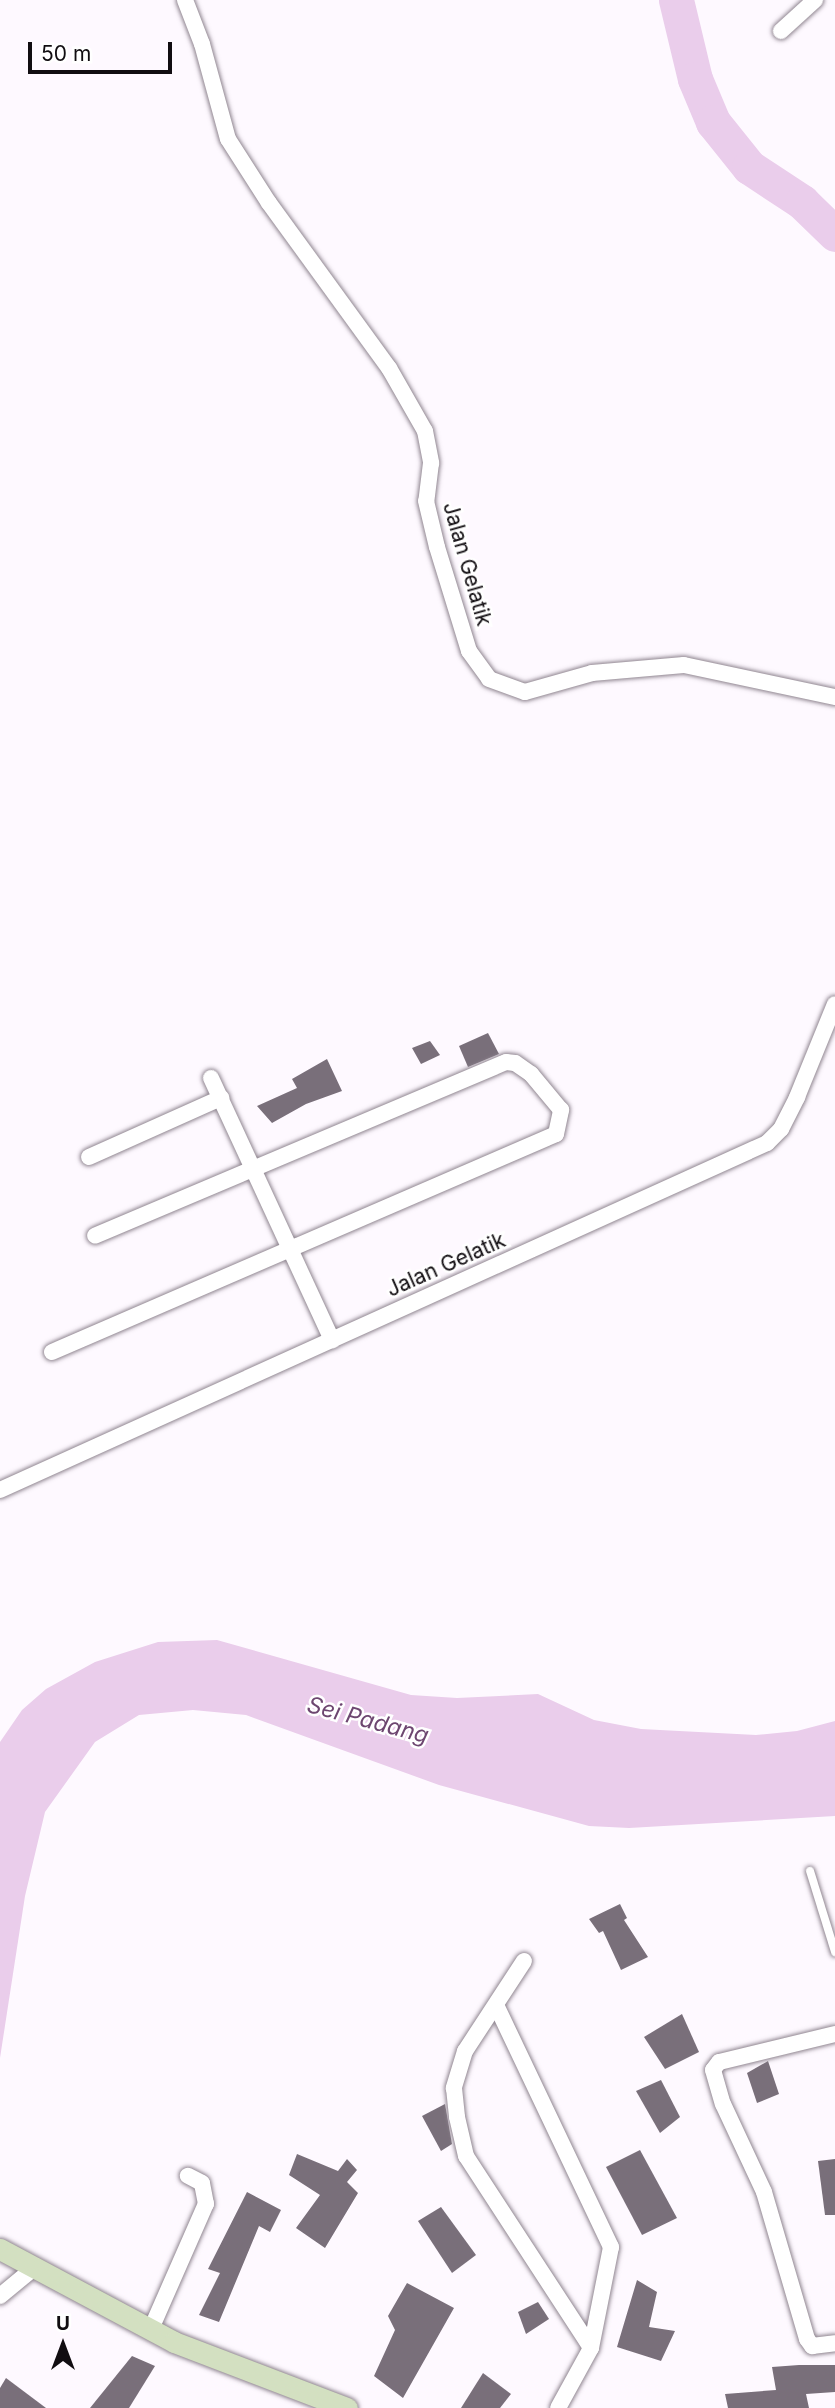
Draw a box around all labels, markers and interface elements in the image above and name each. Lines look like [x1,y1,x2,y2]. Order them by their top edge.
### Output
scale bar [32,28,175,72]
text: 50 m [41,41,91,66]
street label: Jalan Gelatik [437,499,497,629]
street label: Jalan Gelatik [383,1228,509,1302]
water label: Sei Padang [304,1691,432,1749]
north arrow [28,2310,98,2380]
text: U [56,2312,70,2335]

